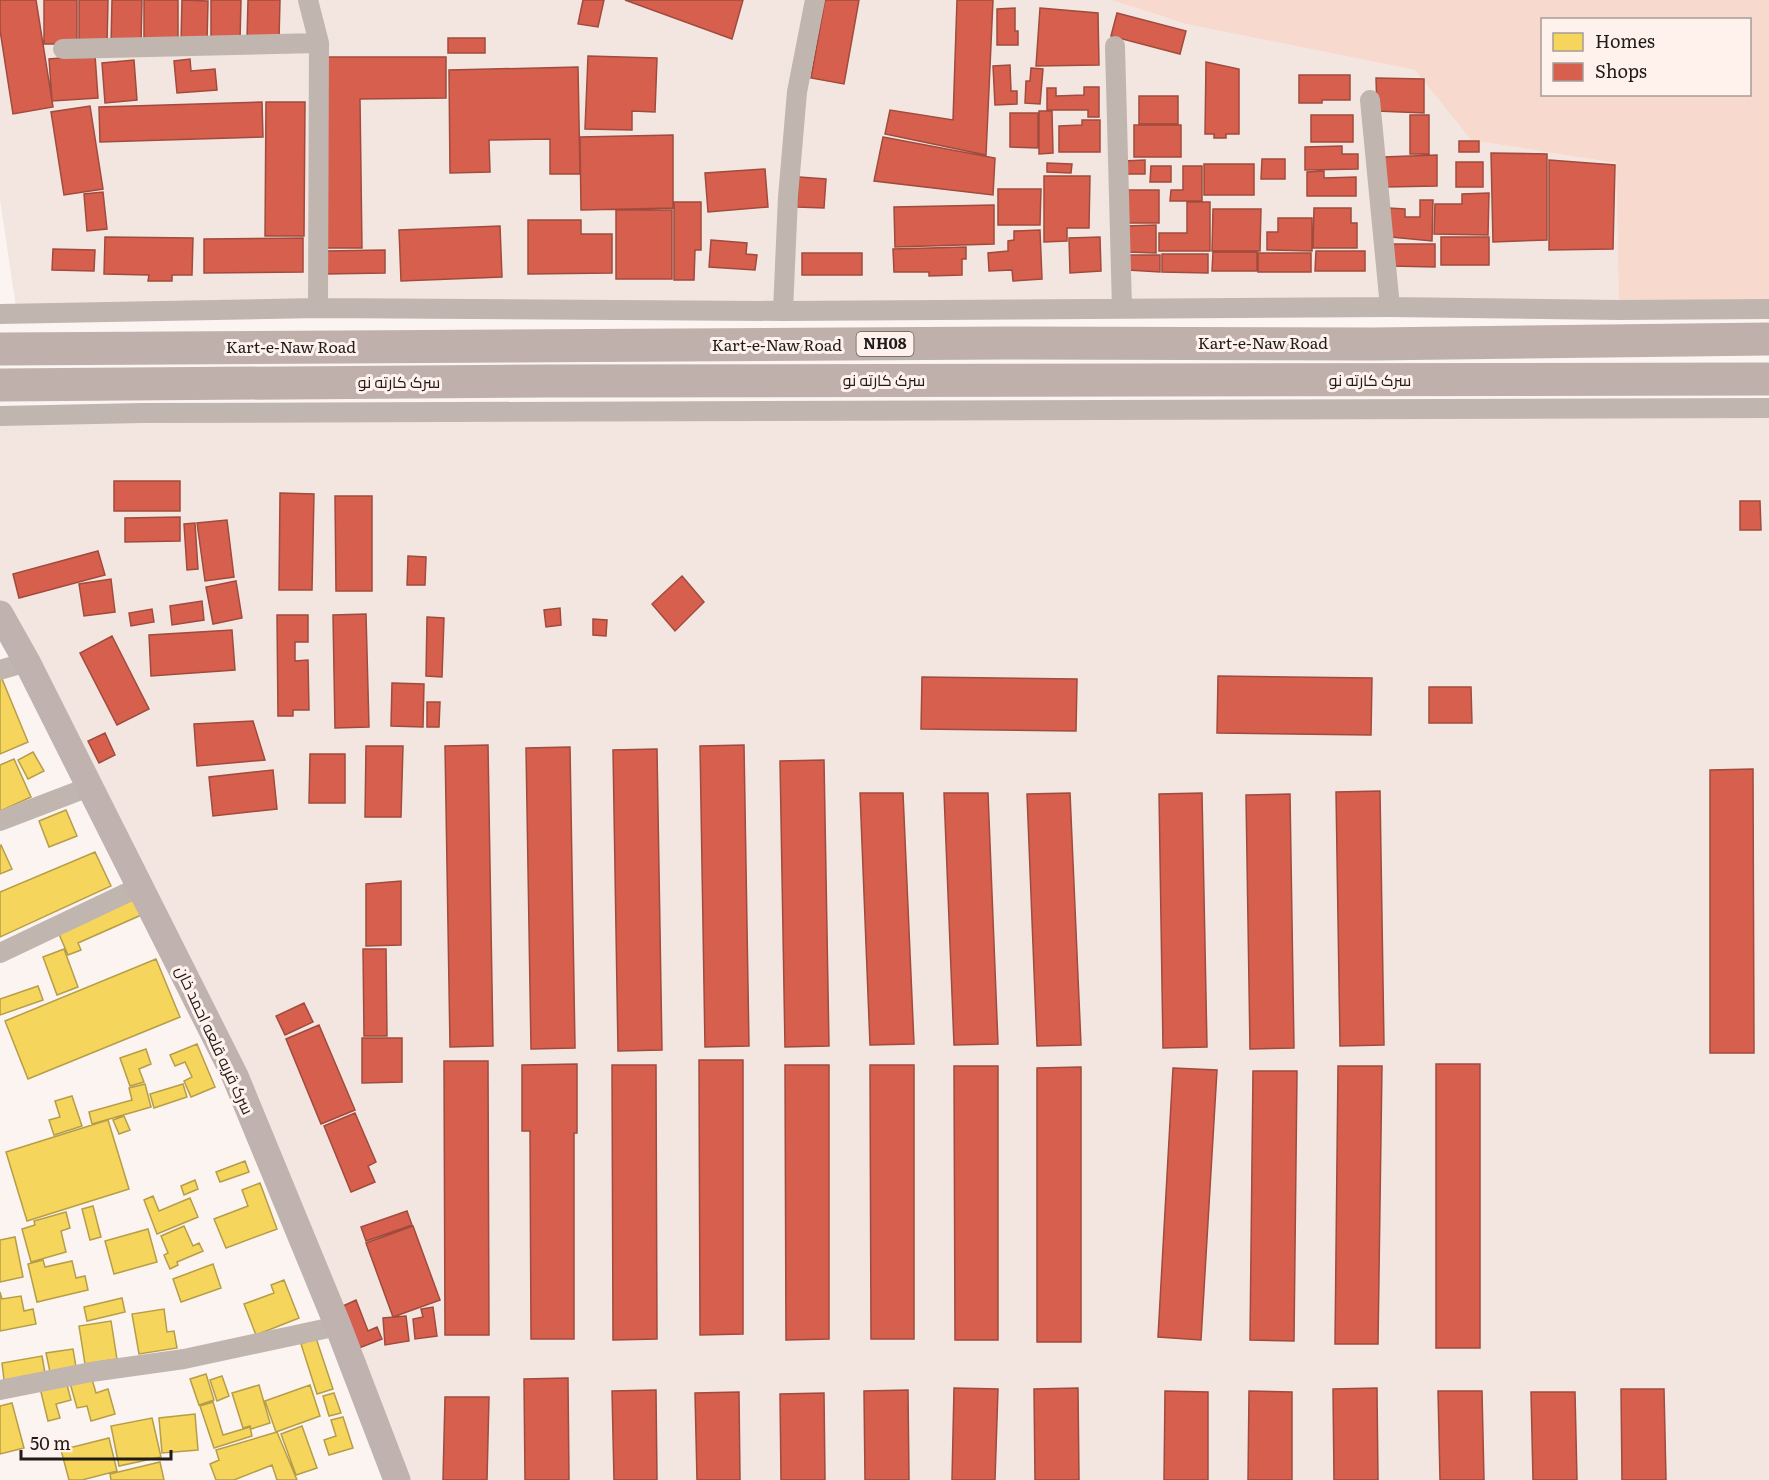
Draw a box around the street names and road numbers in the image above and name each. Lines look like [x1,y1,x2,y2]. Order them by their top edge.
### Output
street label: Kart-e-Naw Road [1198,330,1328,354]
street label: Kart-e-Naw Road [712,332,842,356]
road number: NH08 [856,332,914,356]
street label: Kart-e-Naw Road [226,334,356,358]
street label: سرک کارته نو [843,367,925,391]
street label: سرک کارته نو [1329,367,1411,391]
street label: سرک کارته نو [358,369,440,393]
street label: سرک قریه قلعه احمد خان [171,961,261,1118]

